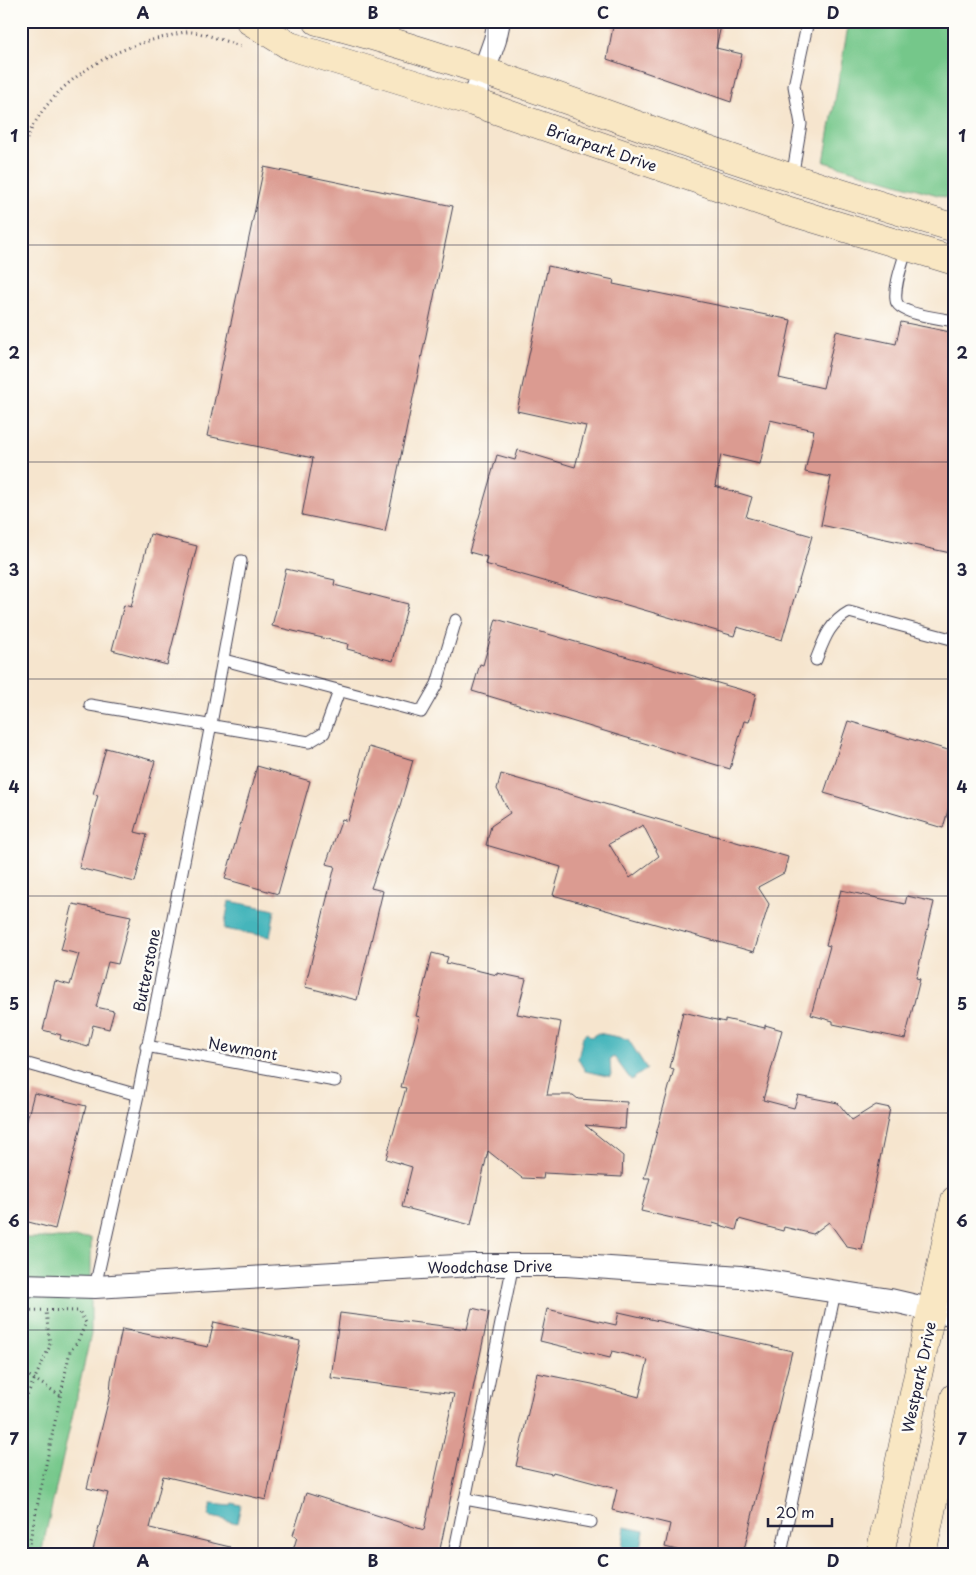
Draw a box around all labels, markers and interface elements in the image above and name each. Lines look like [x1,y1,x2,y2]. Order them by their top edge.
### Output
text: A [137,0,150,24]
text: B [368,0,379,24]
text: C [597,0,609,24]
text: D [827,0,839,24]
street label: Briarpark Drive [544,117,660,177]
text: 1 [10,123,18,147]
text: 1 [958,123,966,147]
text: 2 [8,340,20,364]
text: 2 [956,340,968,364]
text: 3 [9,557,19,581]
text: 3 [957,557,967,581]
text: 4 [9,774,20,798]
text: 4 [957,774,968,798]
street label: Butterstone [127,926,165,1014]
text: 5 [9,991,19,1015]
text: 5 [957,991,967,1015]
street label: Newmont [206,1031,280,1065]
text: 6 [8,1208,20,1232]
text: 6 [956,1208,968,1232]
street label: Woodchase Drive [427,1253,553,1279]
street label: Westpark Drive [895,1319,941,1435]
text: 7 [9,1426,19,1450]
text: 7 [957,1426,967,1450]
scale bar [768,1495,832,1527]
text: 20 m [776,1500,815,1523]
text: A [137,1548,150,1572]
text: B [368,1548,379,1572]
text: C [597,1548,609,1572]
text: D [827,1548,839,1572]

